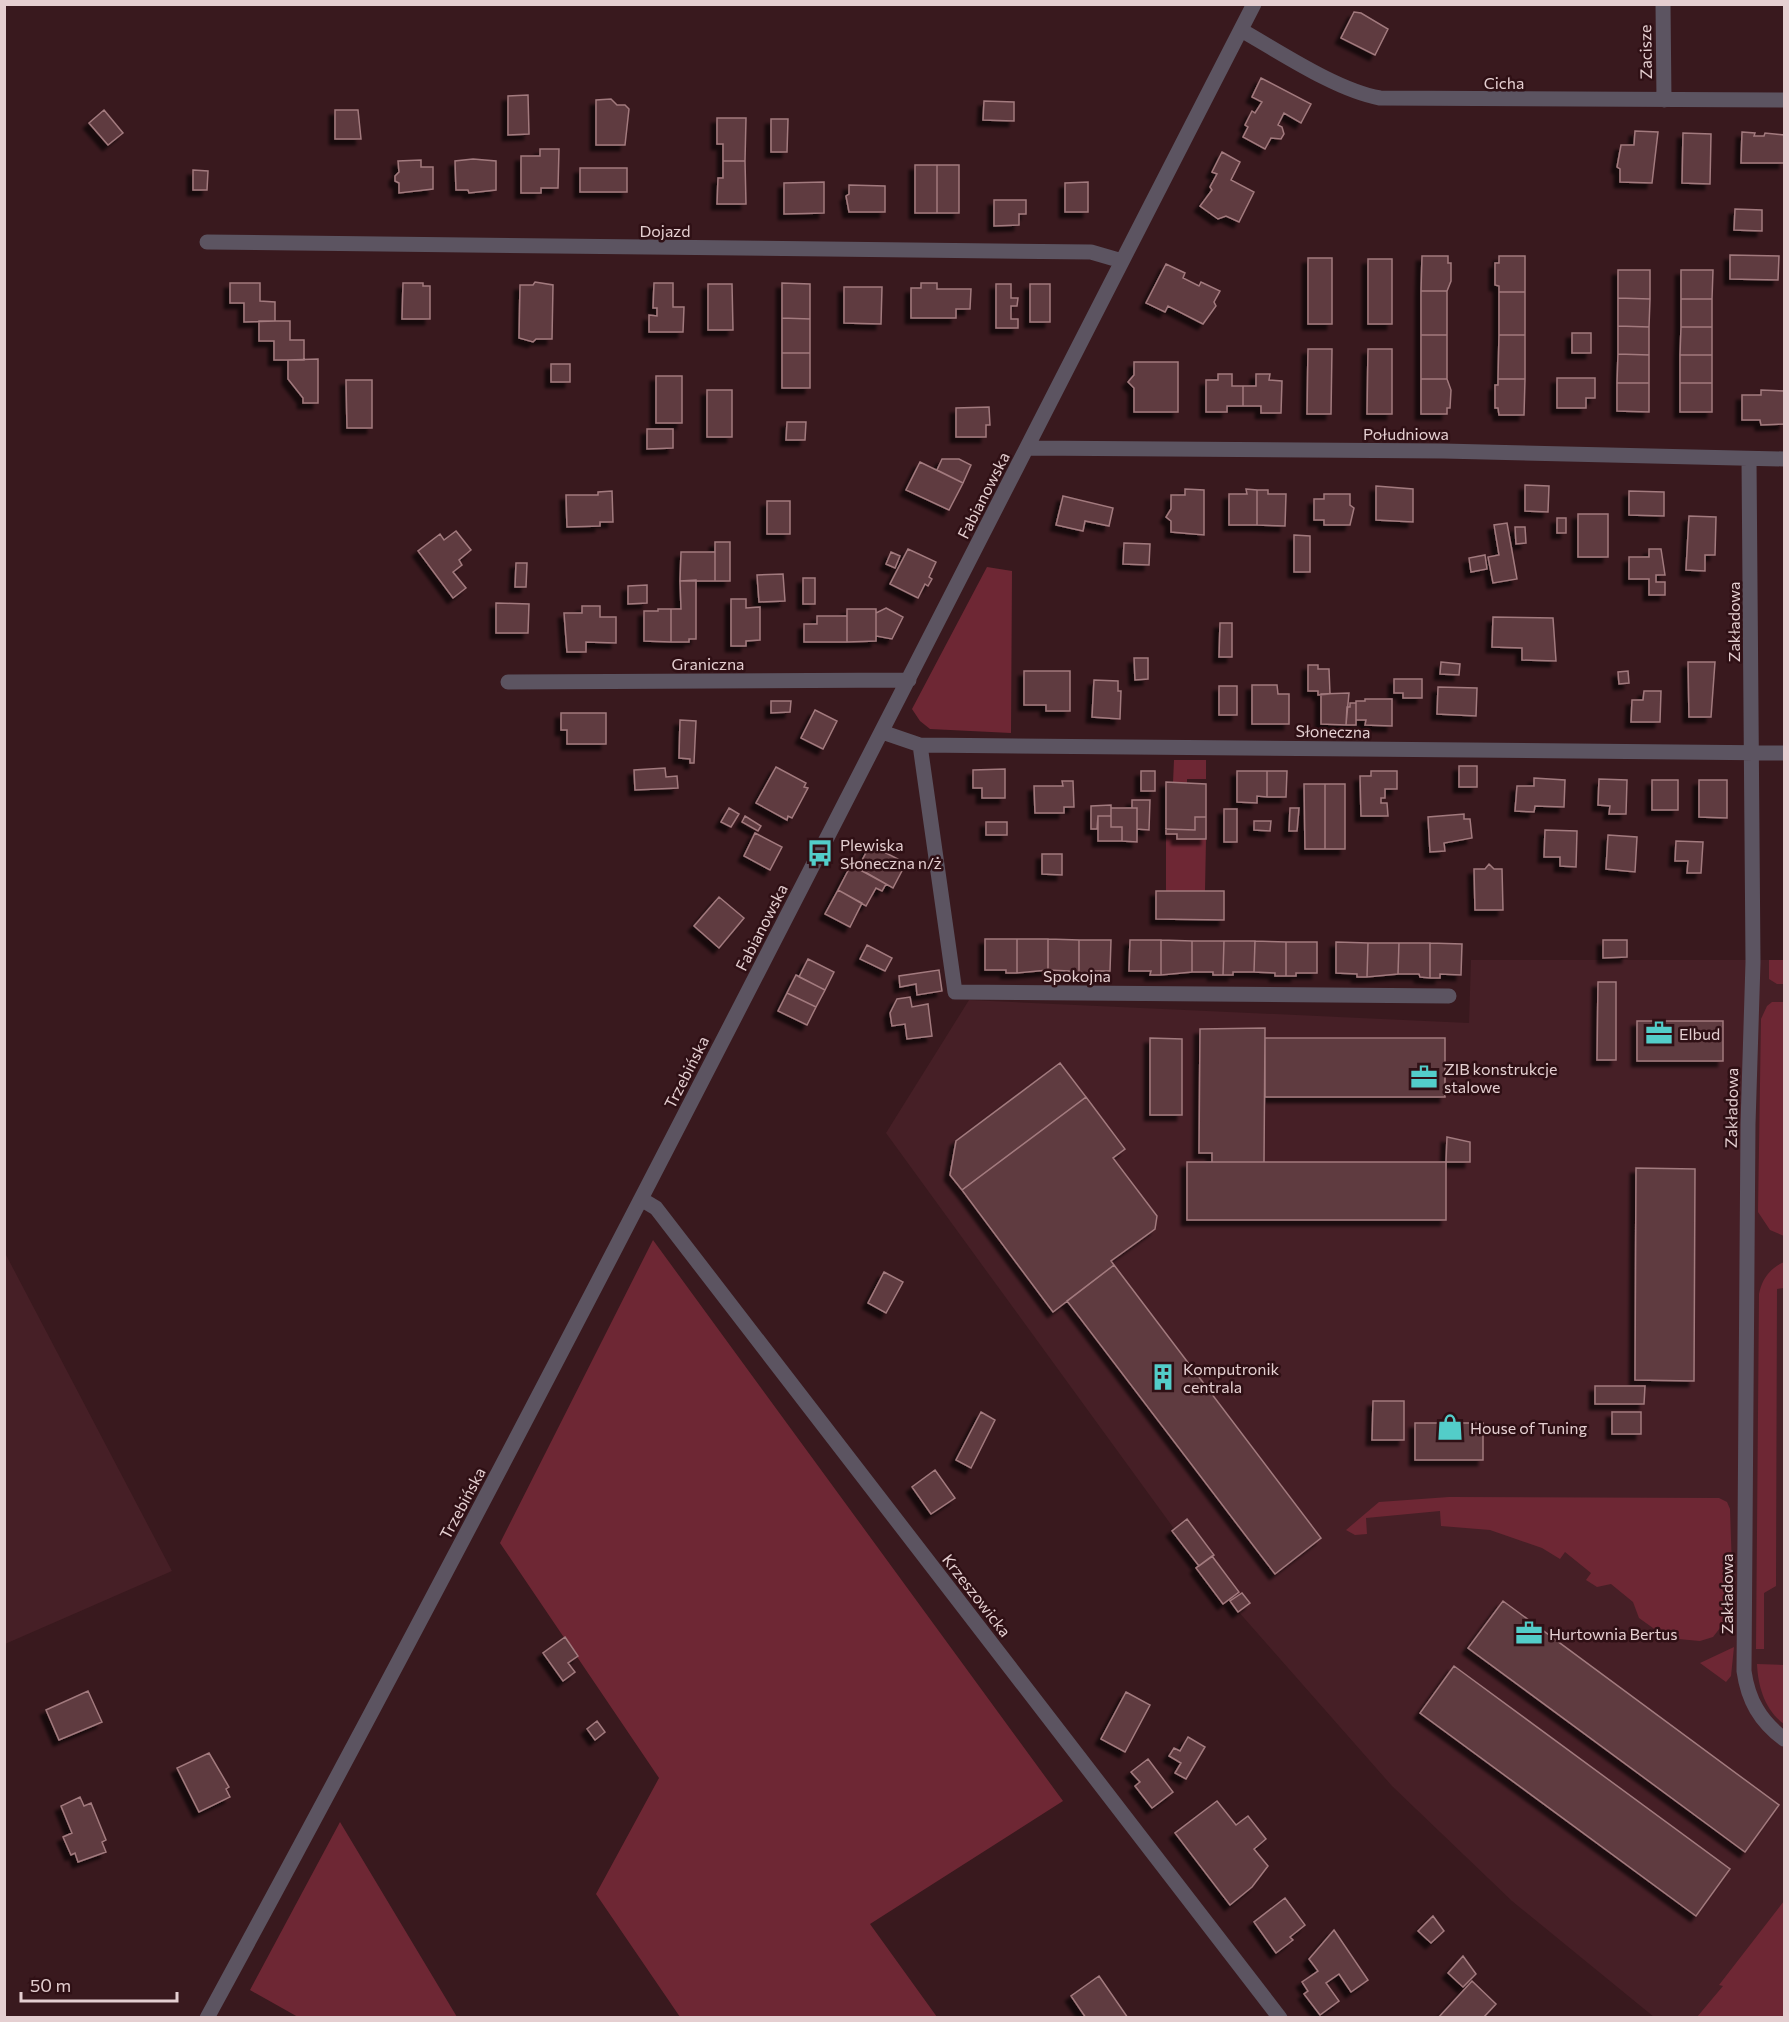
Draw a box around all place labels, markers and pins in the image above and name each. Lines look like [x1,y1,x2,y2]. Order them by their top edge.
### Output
place label: Plewiska Słoneczna n/ż [840,835,942,872]
bus stop icon: Plewiska Słoneczna n/ż [805,838,835,868]
office icon: Elbud [1644,1018,1674,1048]
place label: Elbud [1679,1024,1720,1043]
place label: ZIB konstrukcje stalowe [1444,1059,1558,1096]
office icon: ZIB konstrukcje stalowe [1409,1062,1439,1092]
place label: Komputronik centrala [1183,1359,1280,1396]
building icon: Komputronik centrala [1148,1362,1178,1392]
shop icon: House of Tuning [1435,1412,1465,1442]
place label: House of Tuning [1470,1418,1587,1437]
office icon: Hurtownia Bertus [1514,1618,1544,1648]
place label: Hurtownia Bertus [1549,1624,1678,1643]

